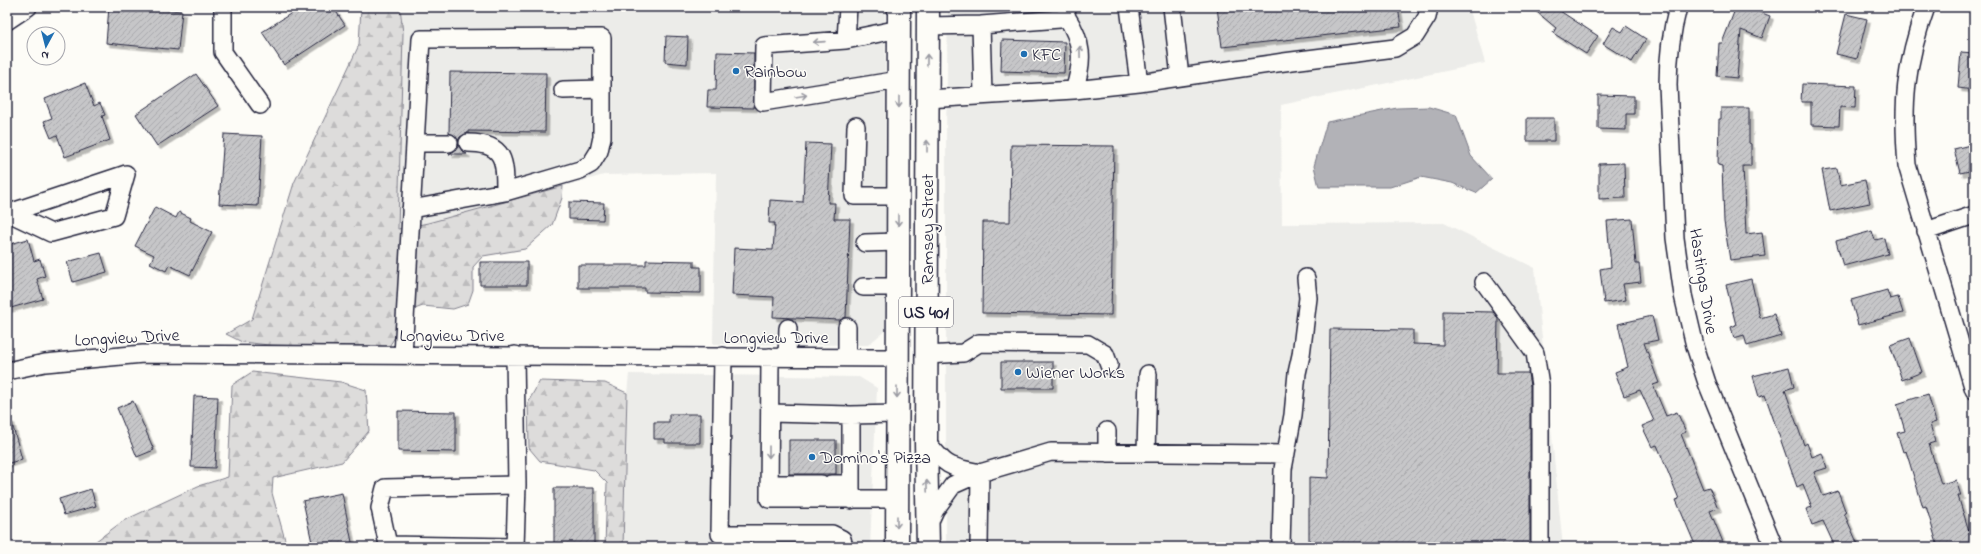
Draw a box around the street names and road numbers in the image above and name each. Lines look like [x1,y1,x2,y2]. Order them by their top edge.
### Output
street label: Ramsey Street [916,174,942,284]
street label: Hastings Drive [1680,227,1723,337]
road number: US 401 [899,297,953,327]
street label: Longview Drive [74,323,181,356]
street label: Longview Drive [399,324,506,351]
street label: Longview Drive [723,326,830,353]

